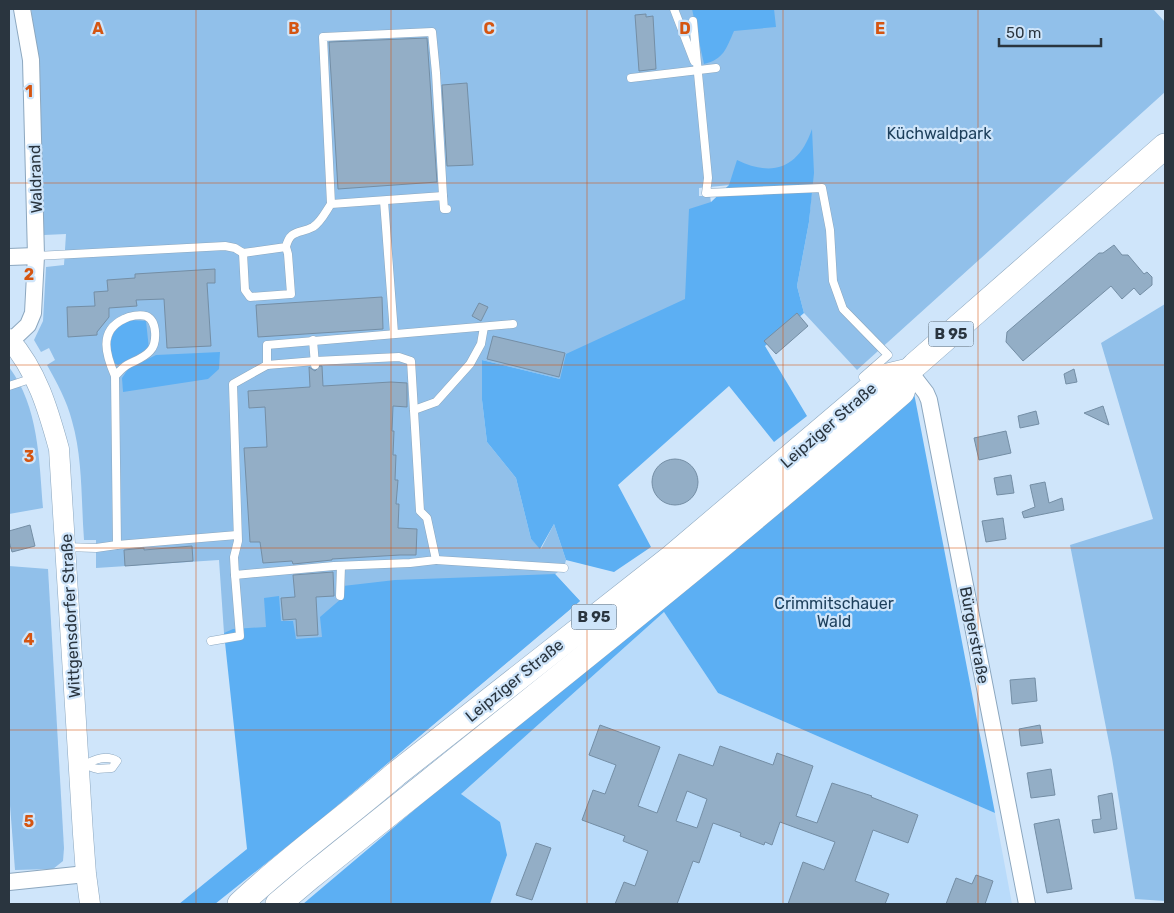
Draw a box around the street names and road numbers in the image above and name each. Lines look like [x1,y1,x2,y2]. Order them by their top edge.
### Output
street label: Waldrand [25,144,46,214]
road number: B 95 [928,322,974,346]
street label: Leipziger Straße [777,379,880,472]
street label: Wittgensdorfer Straße [57,533,84,699]
street label: Bürgerstraße [956,585,993,685]
road number: B 95 [572,604,616,630]
street label: Leipziger Straße [461,635,567,726]

